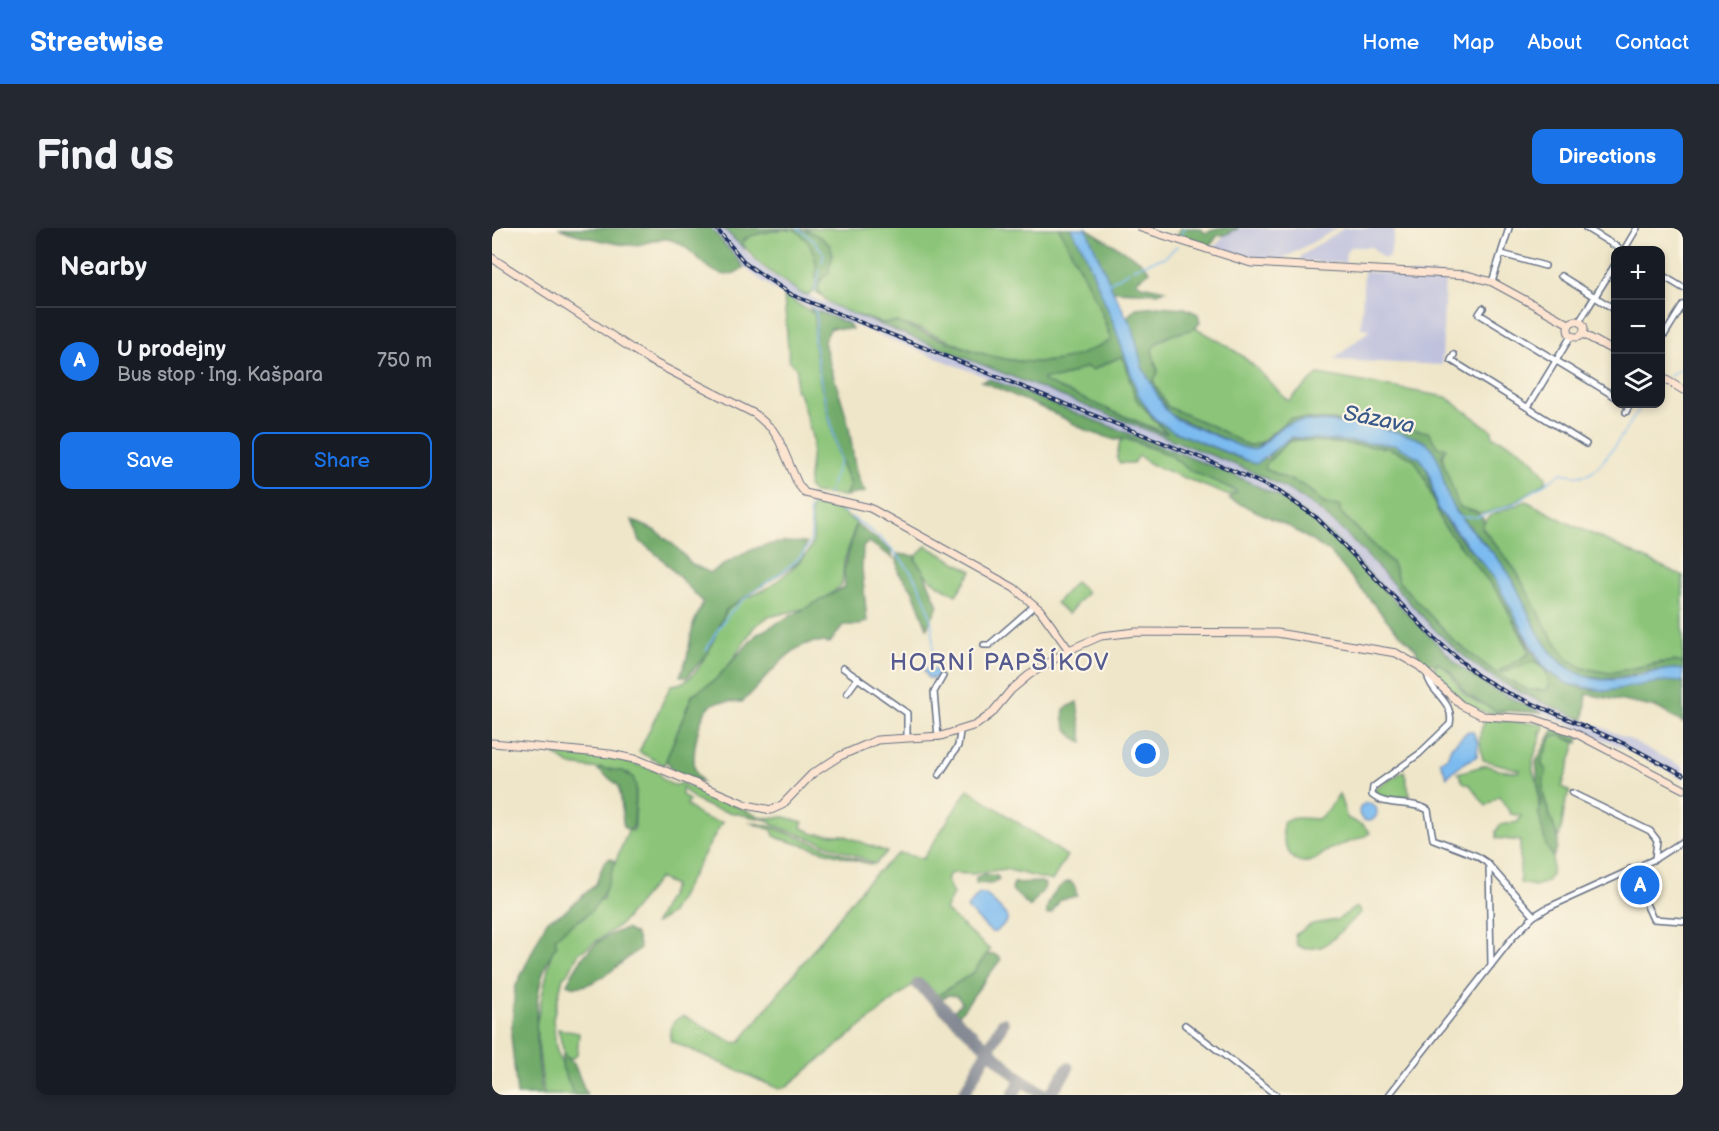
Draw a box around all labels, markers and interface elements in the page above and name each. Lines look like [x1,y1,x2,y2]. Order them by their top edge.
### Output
text: Streetwise [30,26,163,59]
text: Home [1362,30,1419,55]
text: Map [1452,30,1494,55]
text: About [1527,30,1582,55]
text: Contact [1615,30,1689,55]
button: Directions [1532,129,1683,184]
text: Find us [36,131,174,182]
map controls [1611,246,1665,408]
button: + [1611,246,1665,300]
text: Nearby [60,252,147,283]
button: − [1611,300,1665,354]
text: U prodejny [117,336,226,363]
text: A [73,349,86,373]
text: 750 m [377,349,432,373]
button: layers [1611,354,1665,408]
text: Bus stop · Ing. Kašpara [117,363,323,387]
water label: Sázava [1341,400,1417,440]
button: Save [60,432,240,489]
button: Share [252,432,432,489]
district label: HORNÍ PAPŠÍKOV [890,647,1110,677]
your location [1131,739,1160,768]
pin: A [1620,862,1660,908]

